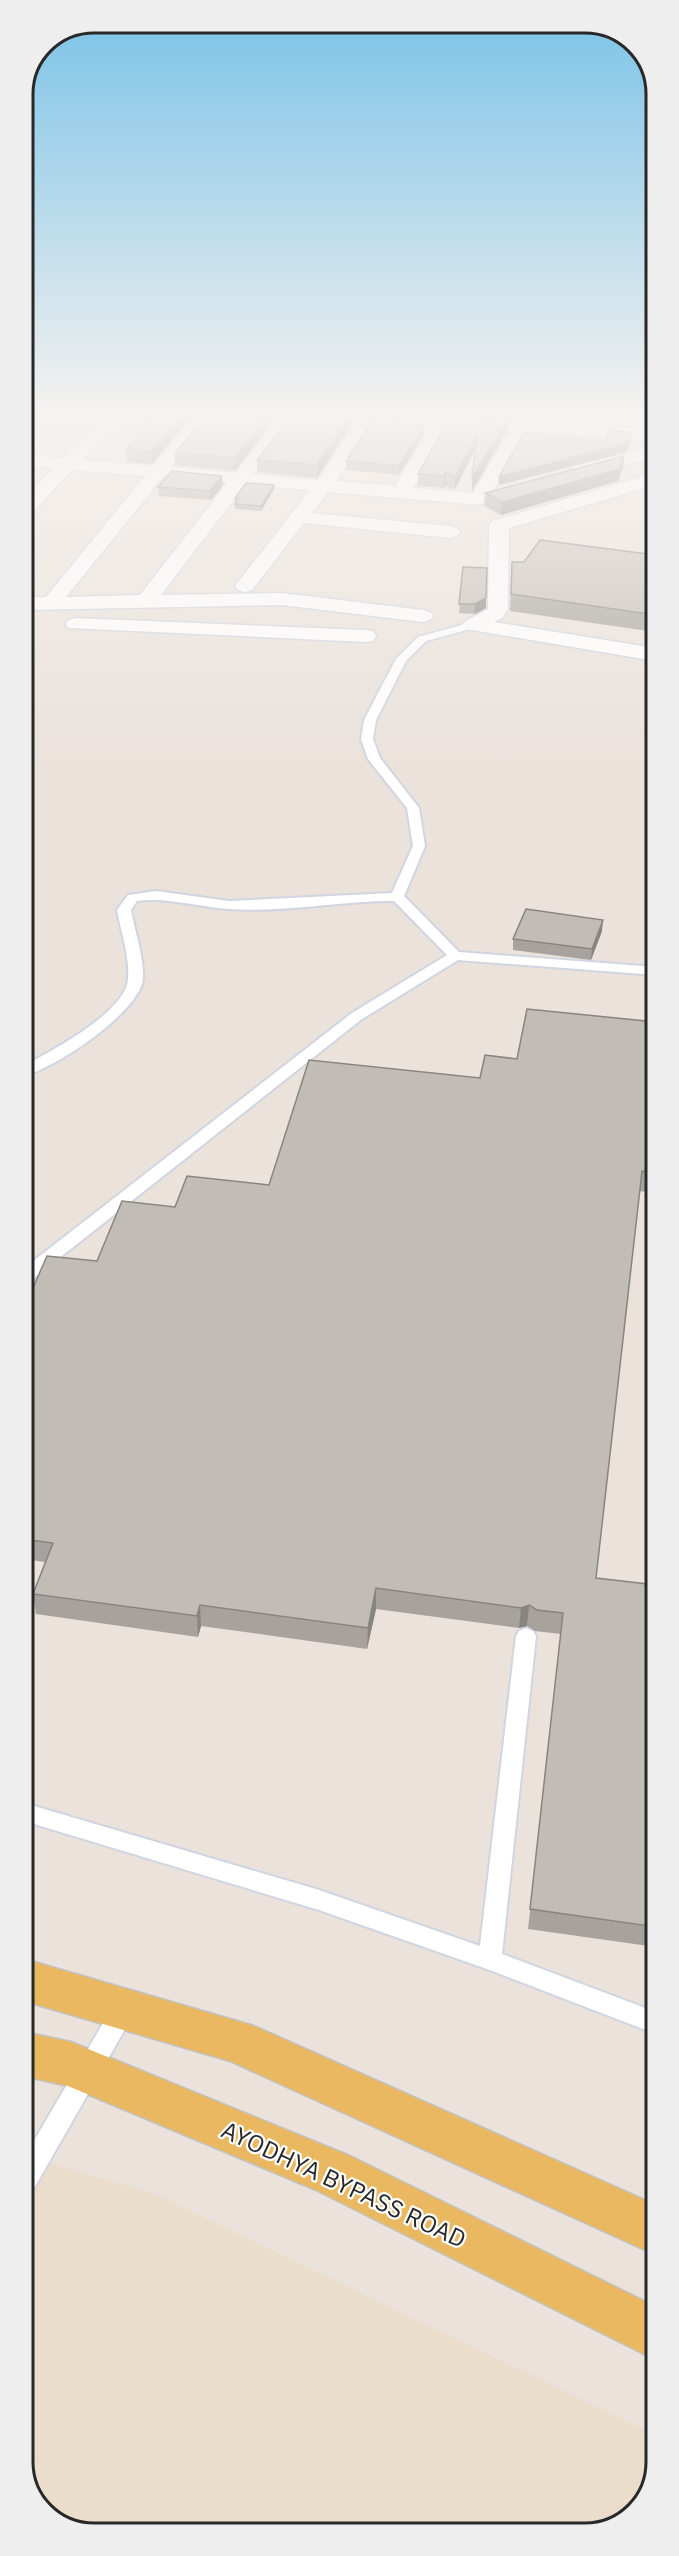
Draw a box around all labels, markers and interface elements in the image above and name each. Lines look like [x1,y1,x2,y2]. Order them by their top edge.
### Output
street label: AYODHYA BYPASS ROAD [217,2113,471,2255]

